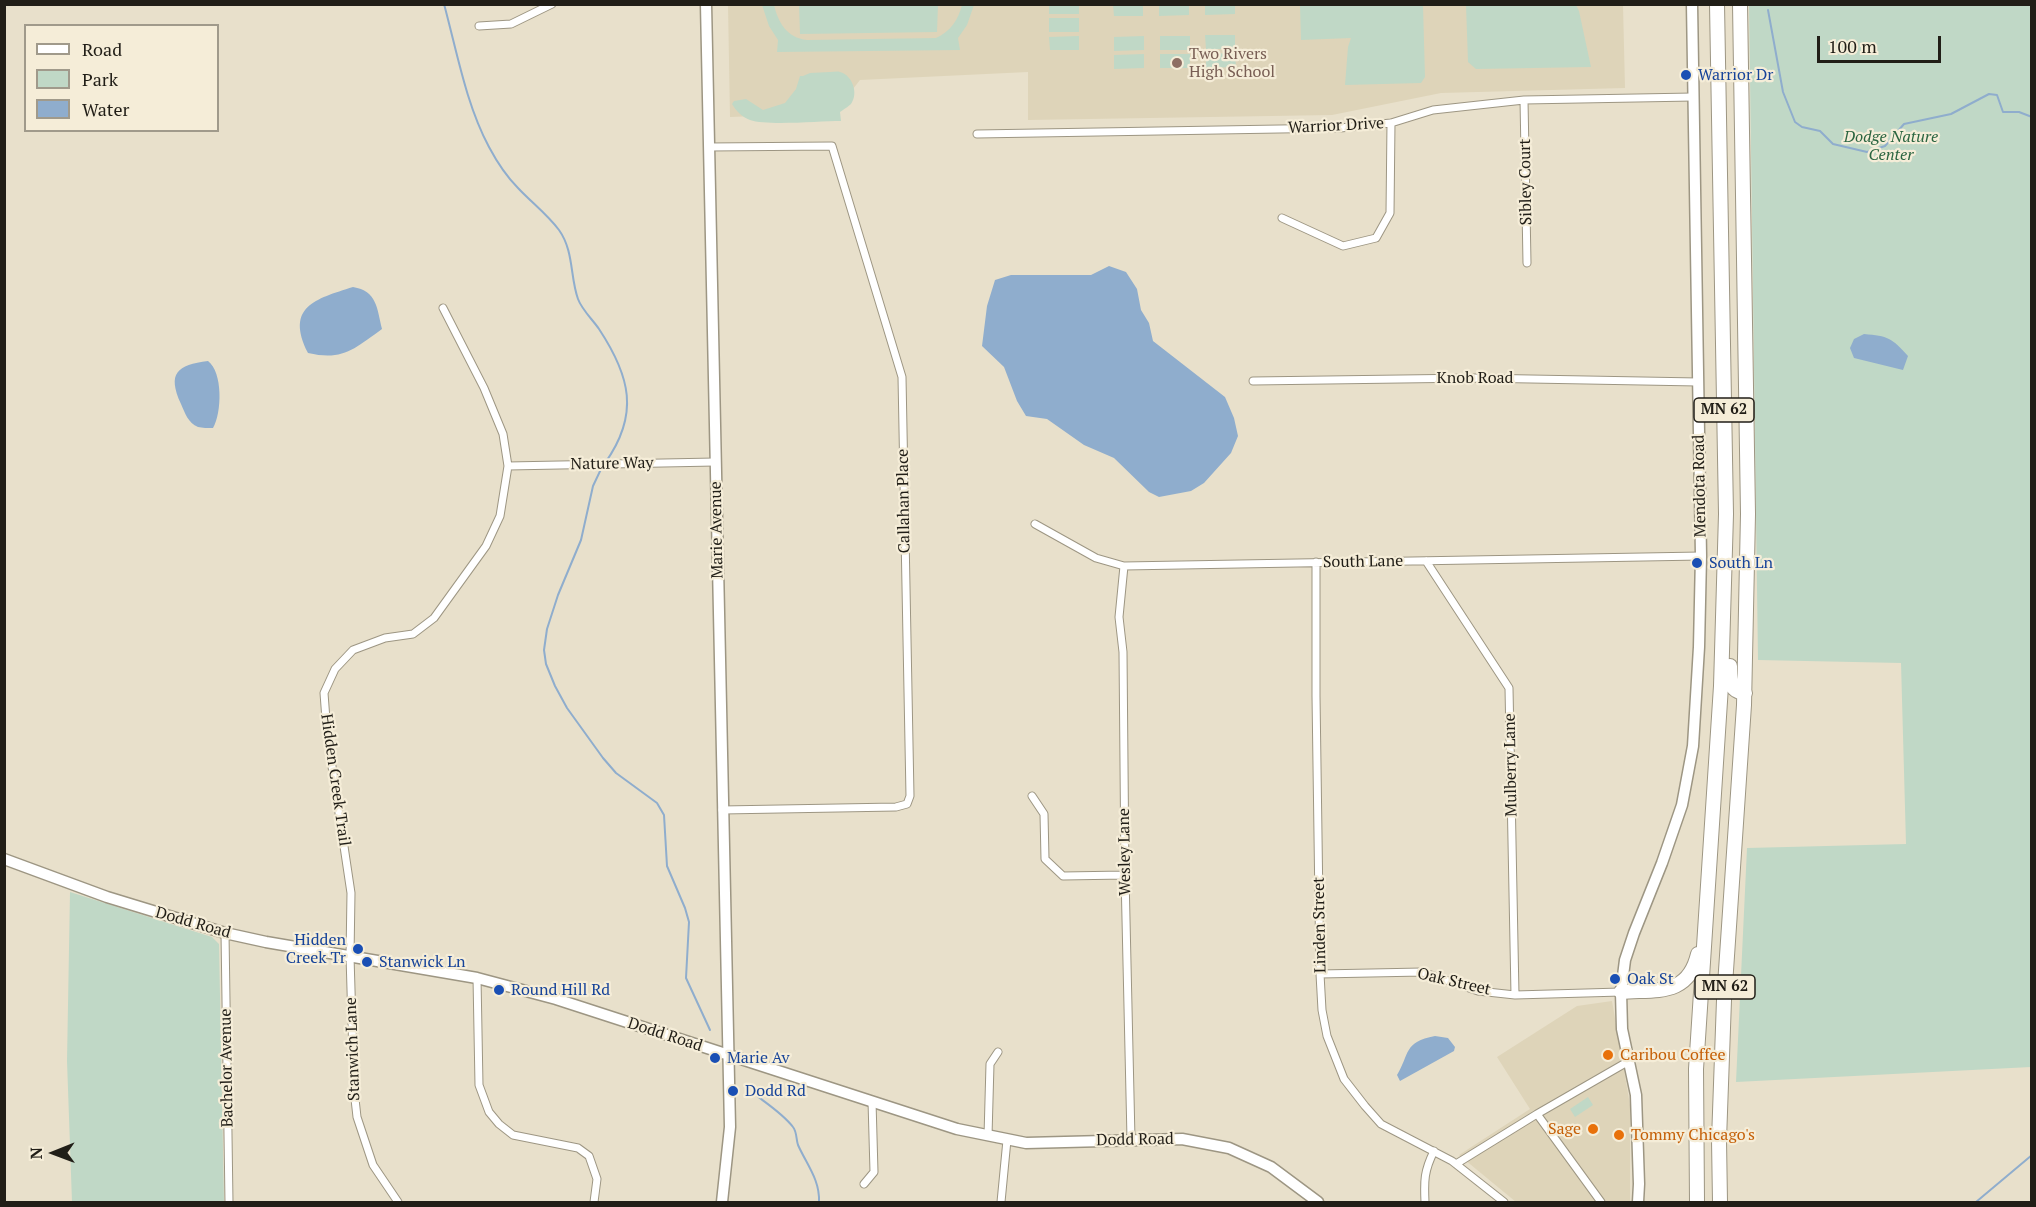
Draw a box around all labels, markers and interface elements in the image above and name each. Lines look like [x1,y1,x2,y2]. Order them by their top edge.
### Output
legend [24,24,219,132]
scale bar [1820,24,1944,62]
text: 100 m [1828,34,1877,58]
text: Road [82,37,122,61]
place label: Two Rivers High School [1189,44,1275,82]
marker: Two Rivers High School [1170,56,1184,70]
place label: Warrior Dr [1698,65,1773,85]
text: Park [82,67,118,91]
marker: Warrior Dr [1679,68,1693,82]
text: Water [82,97,129,121]
street label: Warrior Drive [1287,114,1385,138]
park label: Dodge Nature Center [1844,127,1938,165]
street label: Sibley Court [1516,138,1536,226]
street label: Knob Road [1437,368,1513,388]
road number: MN 62 [1694,398,1754,422]
street label: Mendota Road [1690,435,1710,537]
street label: Callahan Place [893,449,915,553]
street label: Nature Way [570,454,654,474]
street label: Marie Avenue [707,481,727,579]
street label: South Lane [1323,552,1403,572]
place label: South Ln [1709,553,1773,573]
marker: South Ln [1690,556,1704,570]
street label: Hidden Creek Trail [316,712,354,848]
street label: Mulberry Lane [1500,713,1522,817]
street label: Wesley Lane [1115,808,1135,896]
street label: Linden Street [1310,877,1330,973]
street label: Dodd Road [153,903,233,943]
place label: Hidden Creek Tr [286,930,346,968]
marker: Hidden Creek Tr [351,942,365,956]
place label: Stanwick Ln [379,952,465,972]
marker: Stanwick Ln [360,955,374,969]
street label: Oak Street [1415,964,1493,1000]
place label: Oak St [1627,969,1674,989]
marker: Oak St [1608,972,1622,986]
road number: MN 62 [1695,975,1755,999]
place label: Round Hill Rd [511,980,610,1000]
marker: Round Hill Rd [492,983,506,997]
street label: Stanwich Lane [342,997,364,1101]
street label: Bachelor Avenue [216,1008,238,1128]
street label: Dodd Road [625,1014,705,1056]
place label: Caribou Coffee [1620,1045,1726,1065]
place label: Marie Av [727,1048,790,1068]
marker: Caribou Coffee [1601,1048,1615,1062]
marker: Marie Av [708,1051,722,1065]
place label: Dodd Rd [745,1081,806,1101]
marker: Dodd Rd [726,1084,740,1098]
place label: Sage [1548,1119,1581,1139]
marker: Sage [1586,1122,1600,1136]
north arrow [24,1123,84,1183]
place label: Tommy Chicago's [1631,1125,1755,1145]
marker: Tommy Chicago's [1612,1128,1626,1142]
street label: Dodd Road [1096,1130,1174,1150]
text: N [25,1147,47,1160]

